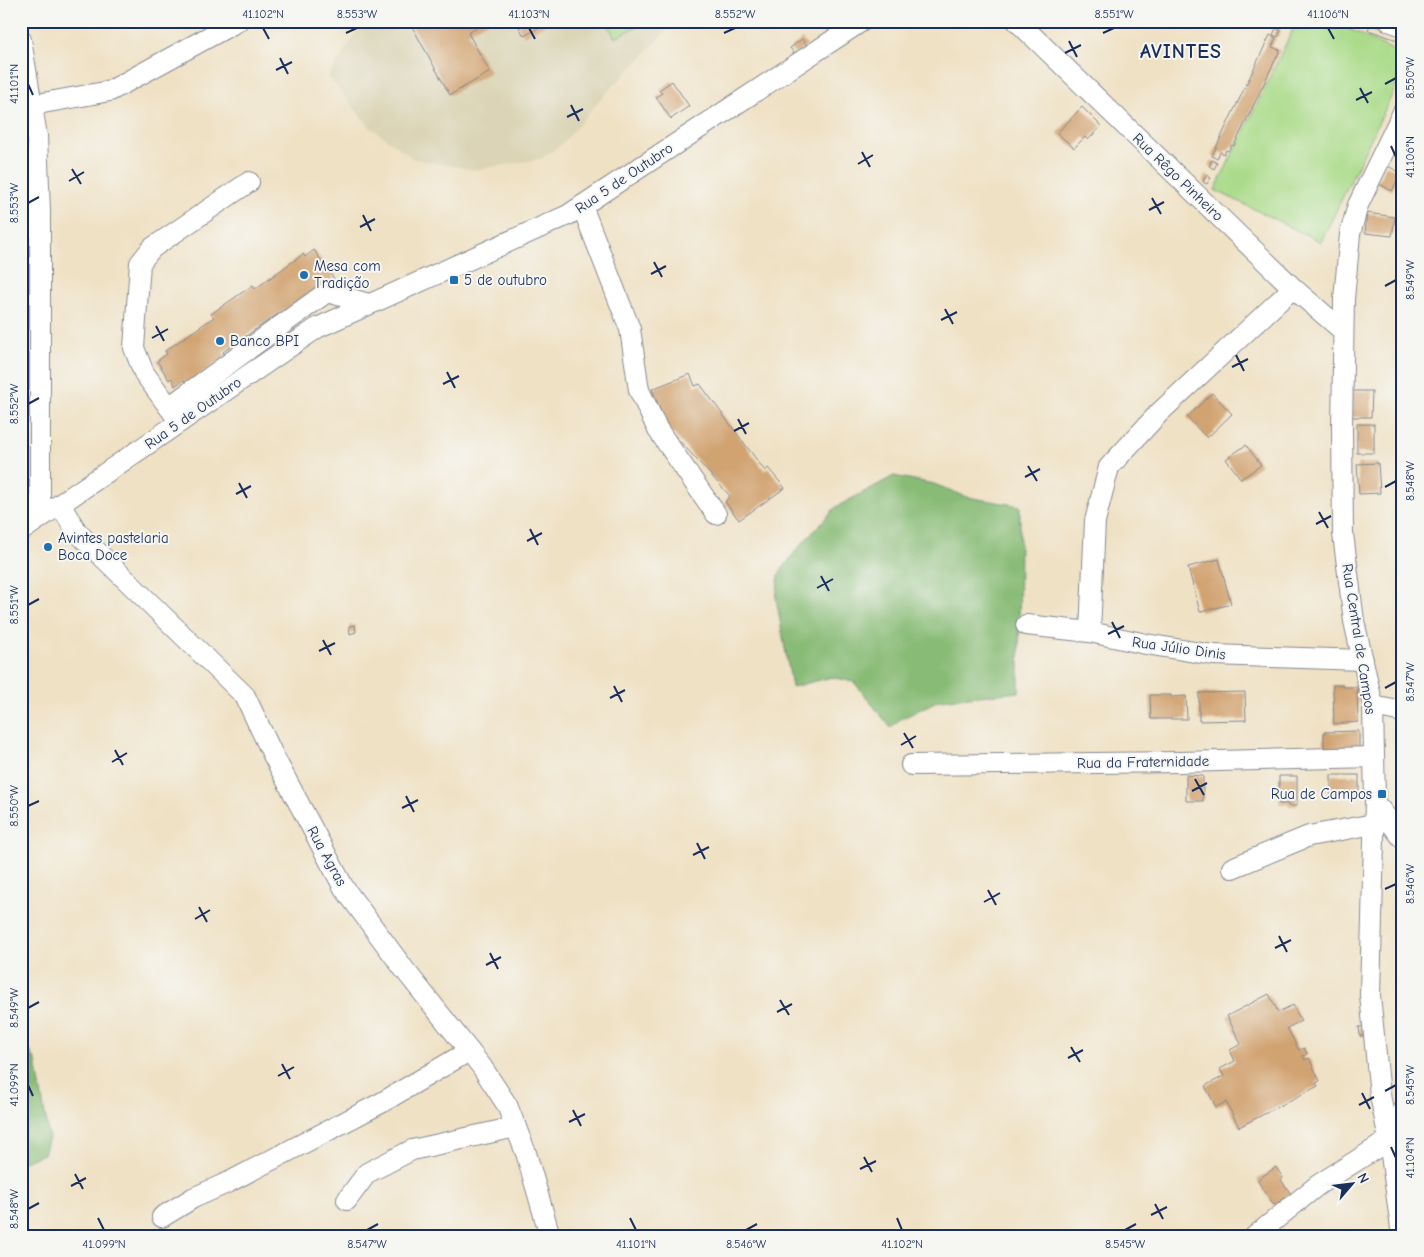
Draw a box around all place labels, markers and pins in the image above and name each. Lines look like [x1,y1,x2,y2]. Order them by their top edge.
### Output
place label: Mesa com Tradição [314,257,381,292]
marker: Mesa com Tradição [298,269,310,281]
place label: 5 de outubro [464,271,547,289]
marker: 5 de outubro [448,274,460,286]
place label: Banco BPI [230,332,299,350]
marker: Banco BPI [214,335,226,347]
place label: Avintes pastelaria Boca Doce [58,529,169,564]
marker: Avintes pastelaria Boca Doce [42,541,54,553]
place label: Rua de Campos [1271,785,1372,803]
marker: Rua de Campos [1376,788,1388,800]

